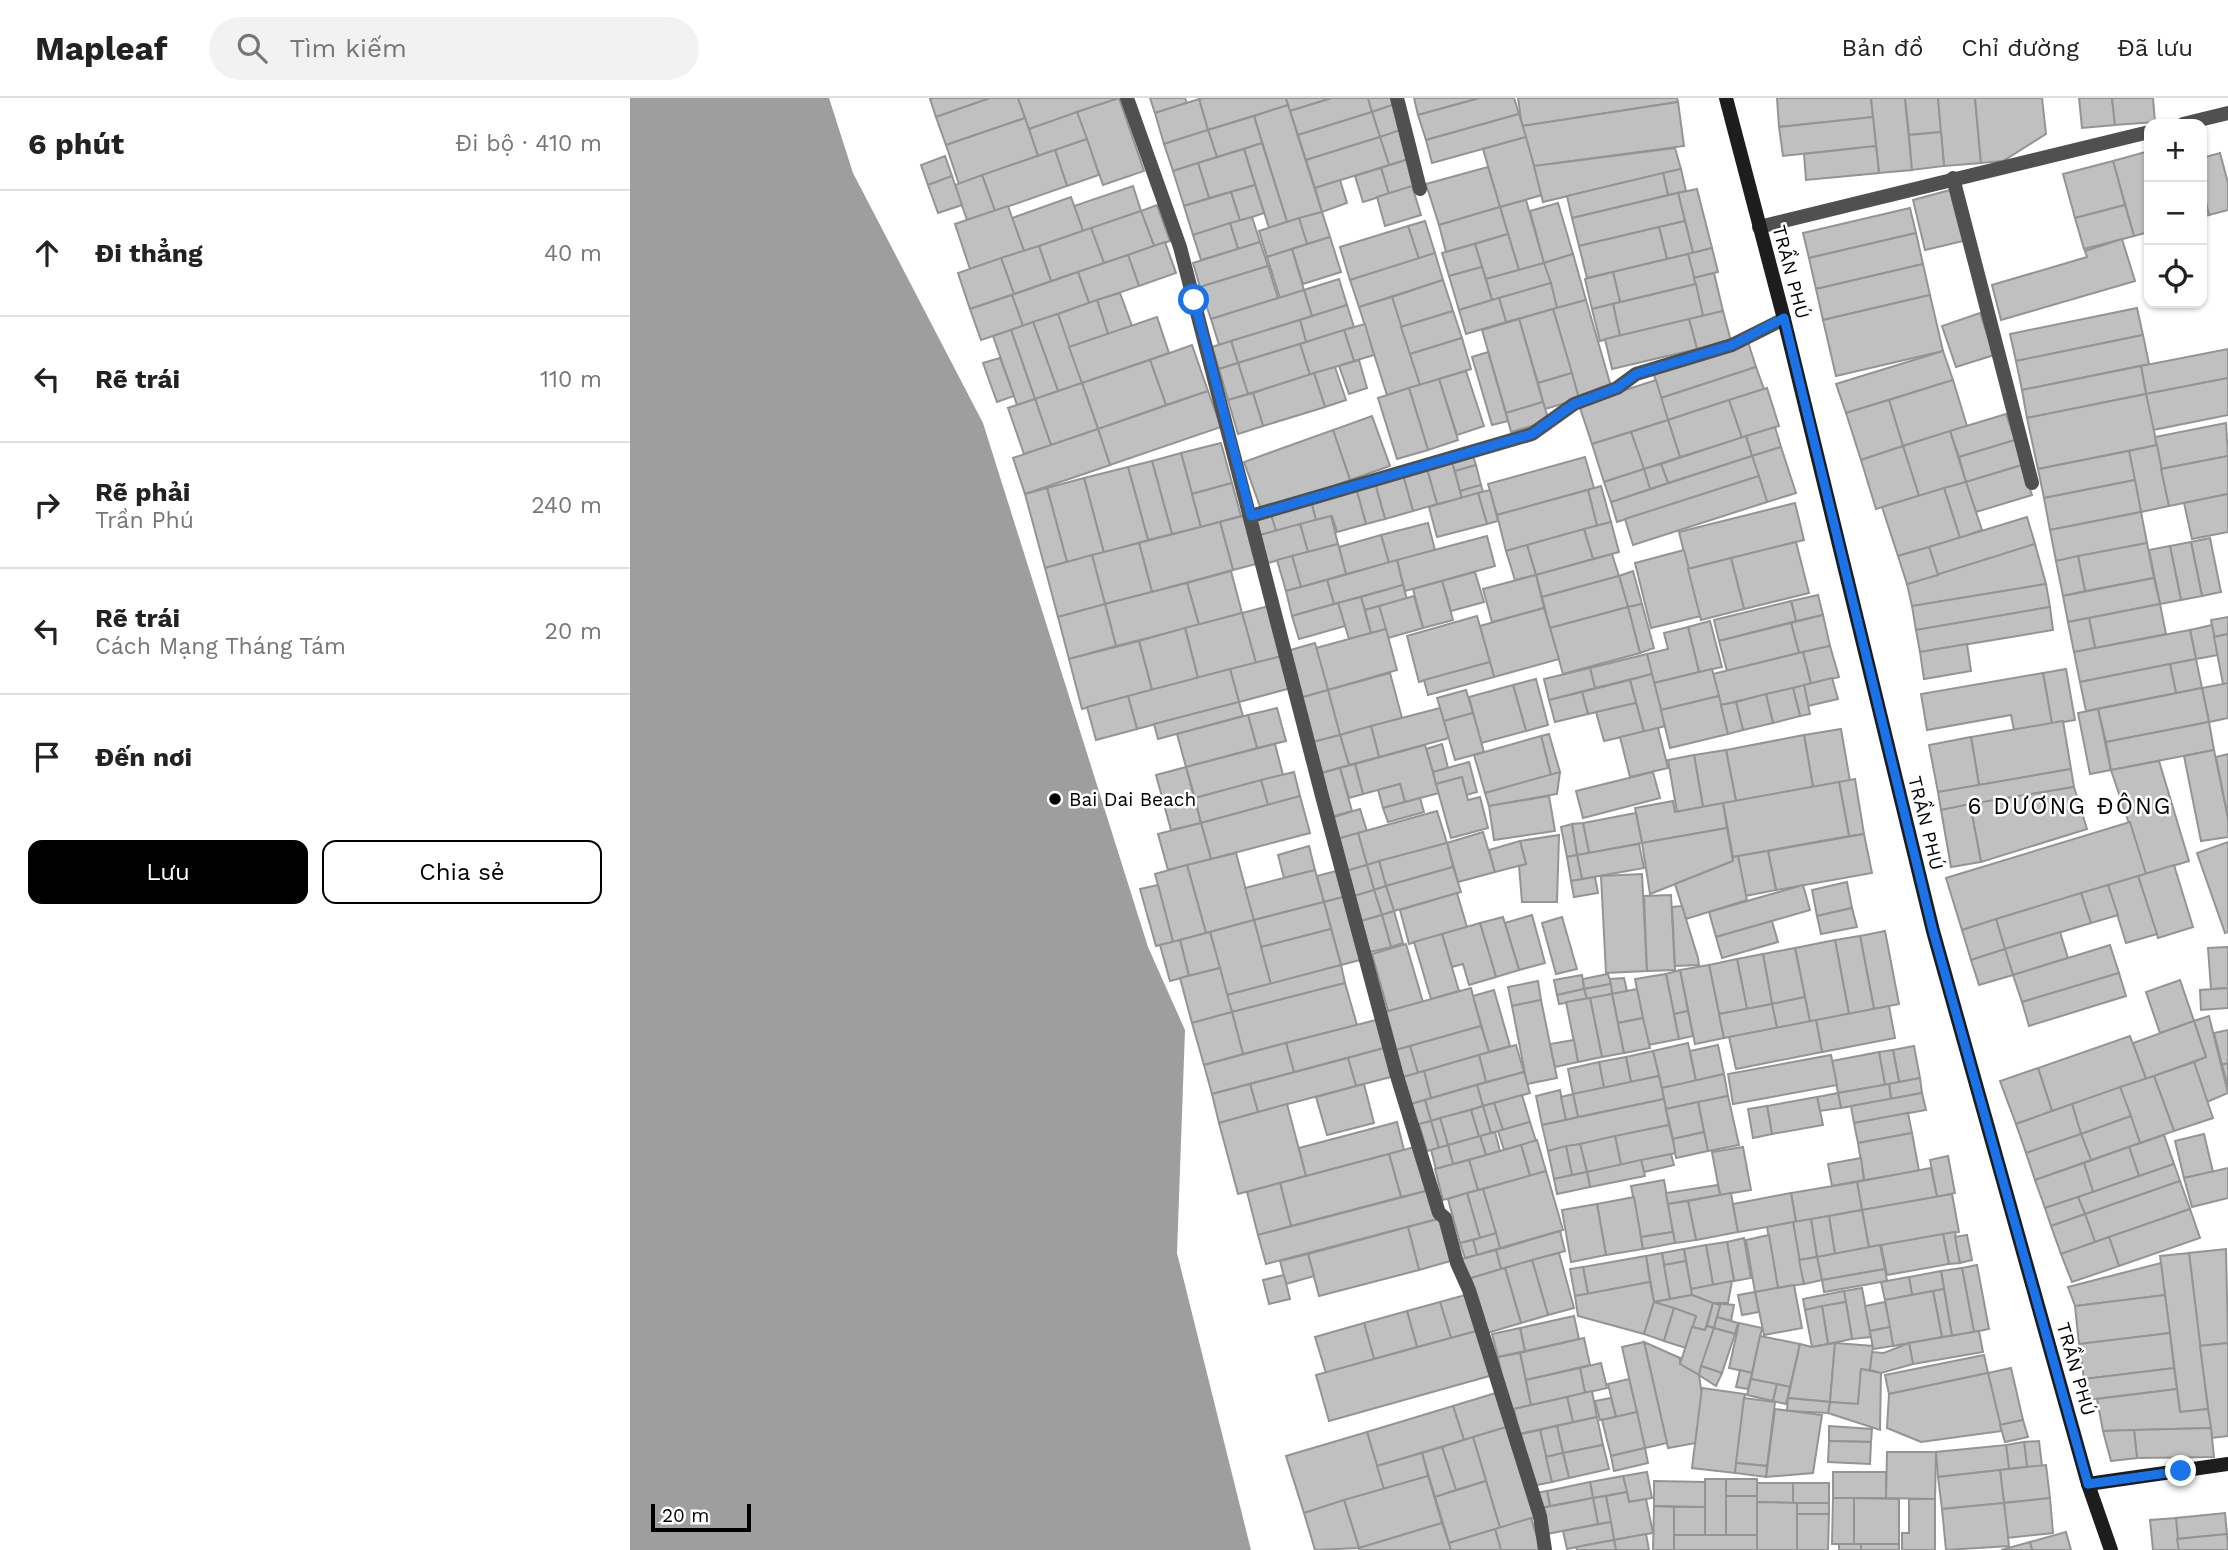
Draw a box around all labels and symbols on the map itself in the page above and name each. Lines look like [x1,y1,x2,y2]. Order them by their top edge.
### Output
street label: TRẦN PHÚ [1767,222,1816,321]
route start [1178,284,1209,315]
street label: TRẦN PHÚ [1903,773,1951,872]
place label: Bai Dai Beach [1069,788,1196,811]
marker: Bai Dai Beach [1047,791,1063,807]
district label: 6 DƯƠNG ĐÔNG [1968,792,2172,820]
street label: TRẦN PHÚ [2052,1319,2102,1418]
route end [2165,1455,2196,1486]
scale bar [651,1501,751,1533]

